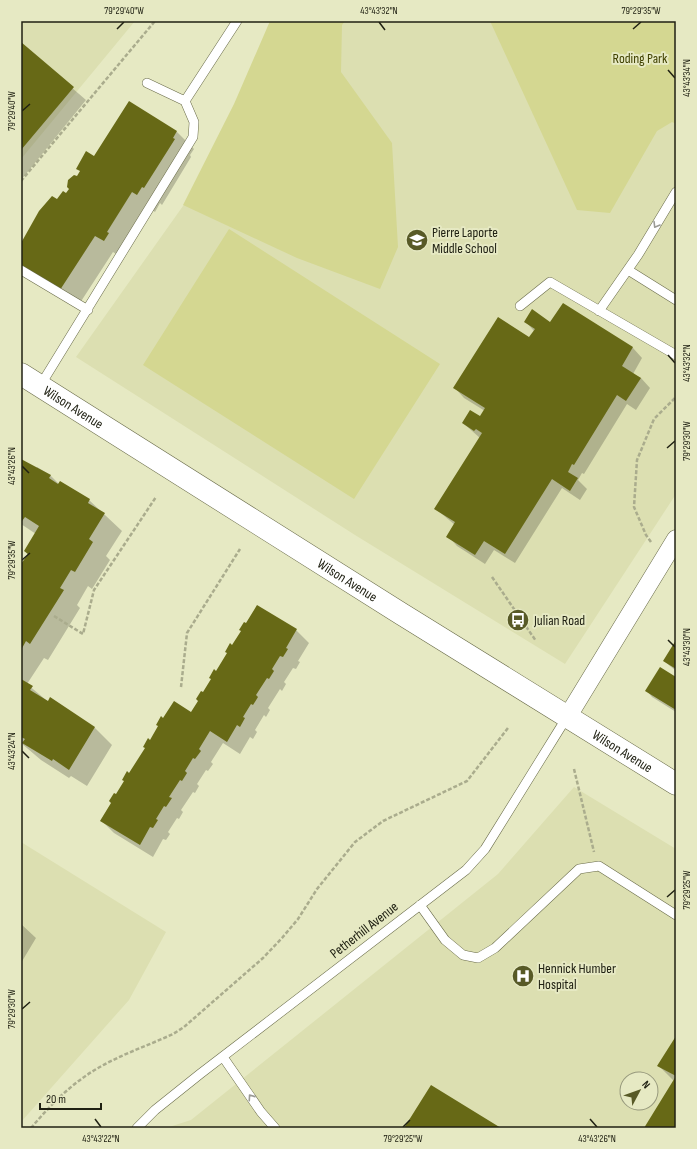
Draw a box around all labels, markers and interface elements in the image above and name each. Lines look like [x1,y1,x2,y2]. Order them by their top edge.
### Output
text: 79°29'40"W [104,5,144,17]
text: 43°43'32"N [360,5,398,17]
text: 79°29'35"W [621,5,661,17]
park label: Roding Park [613,50,668,67]
text: 43°43'34"N [681,59,693,97]
text: 79°29'40"W [6,91,18,131]
one-way arrow [653,221,661,228]
place label: Pierre Laporte Middle School [432,224,498,257]
school or university icon: Pierre Laporte Middle School [404,227,430,253]
text: 43°43'32"N [681,344,693,382]
street label: Wilson Avenue [40,382,107,432]
text: 79°29'30"W [681,421,693,461]
text: 43°43'26"N [6,447,18,485]
text: 79°29'35"W [6,540,18,580]
street label: Wilson Avenue [314,555,381,605]
bus stop icon: Julian Road [505,607,531,633]
place label: Julian Road [533,612,585,629]
text: 43°43'30"N [681,628,693,666]
street label: Wilson Avenue [589,726,656,776]
text: 43°43'24"N [6,732,18,770]
text: 79°29'25"W [681,870,693,910]
street label: Petherhill Avenue [327,898,401,962]
place label: Hennick Humber Hospital [538,960,616,993]
hospital icon: Hennick Humber Hospital [510,963,536,989]
text: 79°29'30"W [6,989,18,1029]
north arrow [619,1071,659,1111]
text: N [639,1078,653,1091]
scale bar [40,1085,101,1111]
text: 20 m [46,1092,66,1107]
one-way arrow [249,1095,256,1102]
text: 43°43'22"N [82,1133,120,1145]
text: 79°29'25"W [383,1133,423,1145]
text: 43°43'26"N [578,1133,616,1145]

